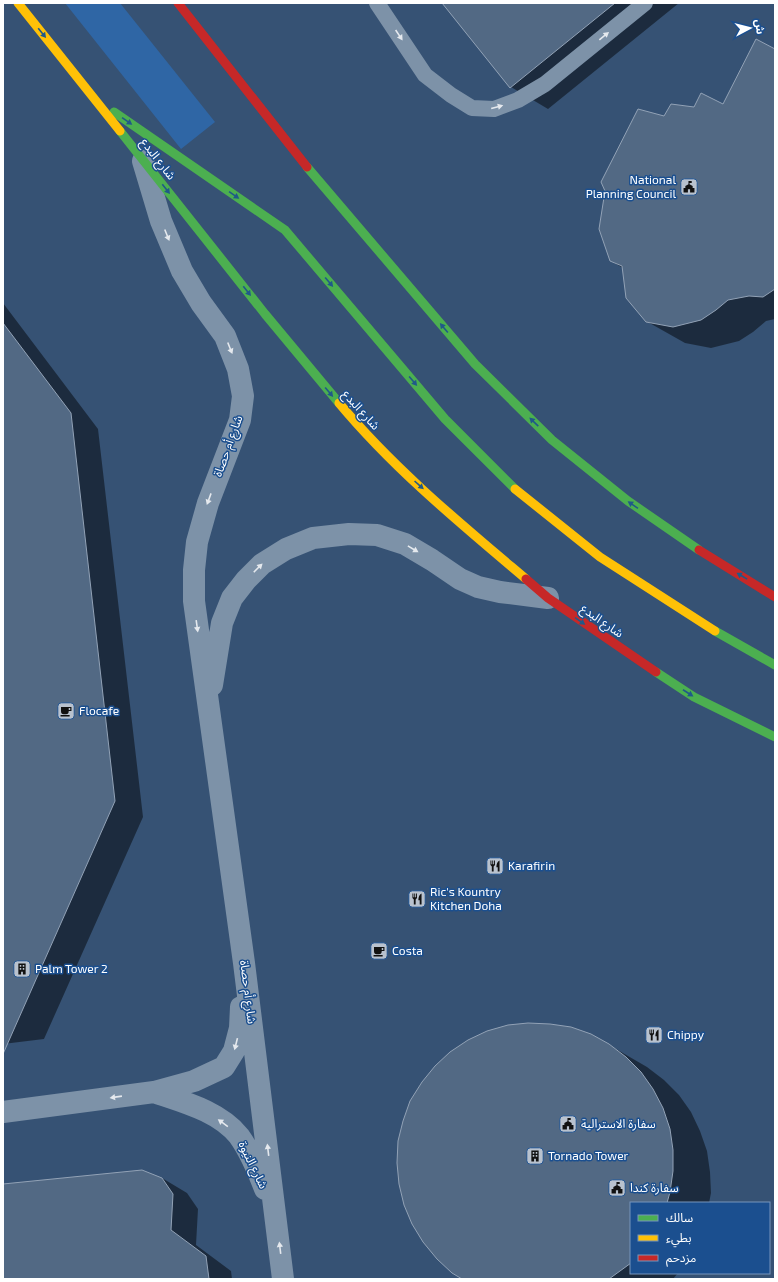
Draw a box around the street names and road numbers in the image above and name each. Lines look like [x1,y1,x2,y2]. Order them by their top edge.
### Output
street label: شارع البدع [136,135,179,184]
street label: شارع البدع [338,387,383,434]
street label: شارع أم حصاة [210,413,247,479]
street label: شارع البدع [577,601,627,642]
street label: شارع أم حصاة [235,959,260,1025]
street label: شارع النيوة [234,1138,271,1192]

